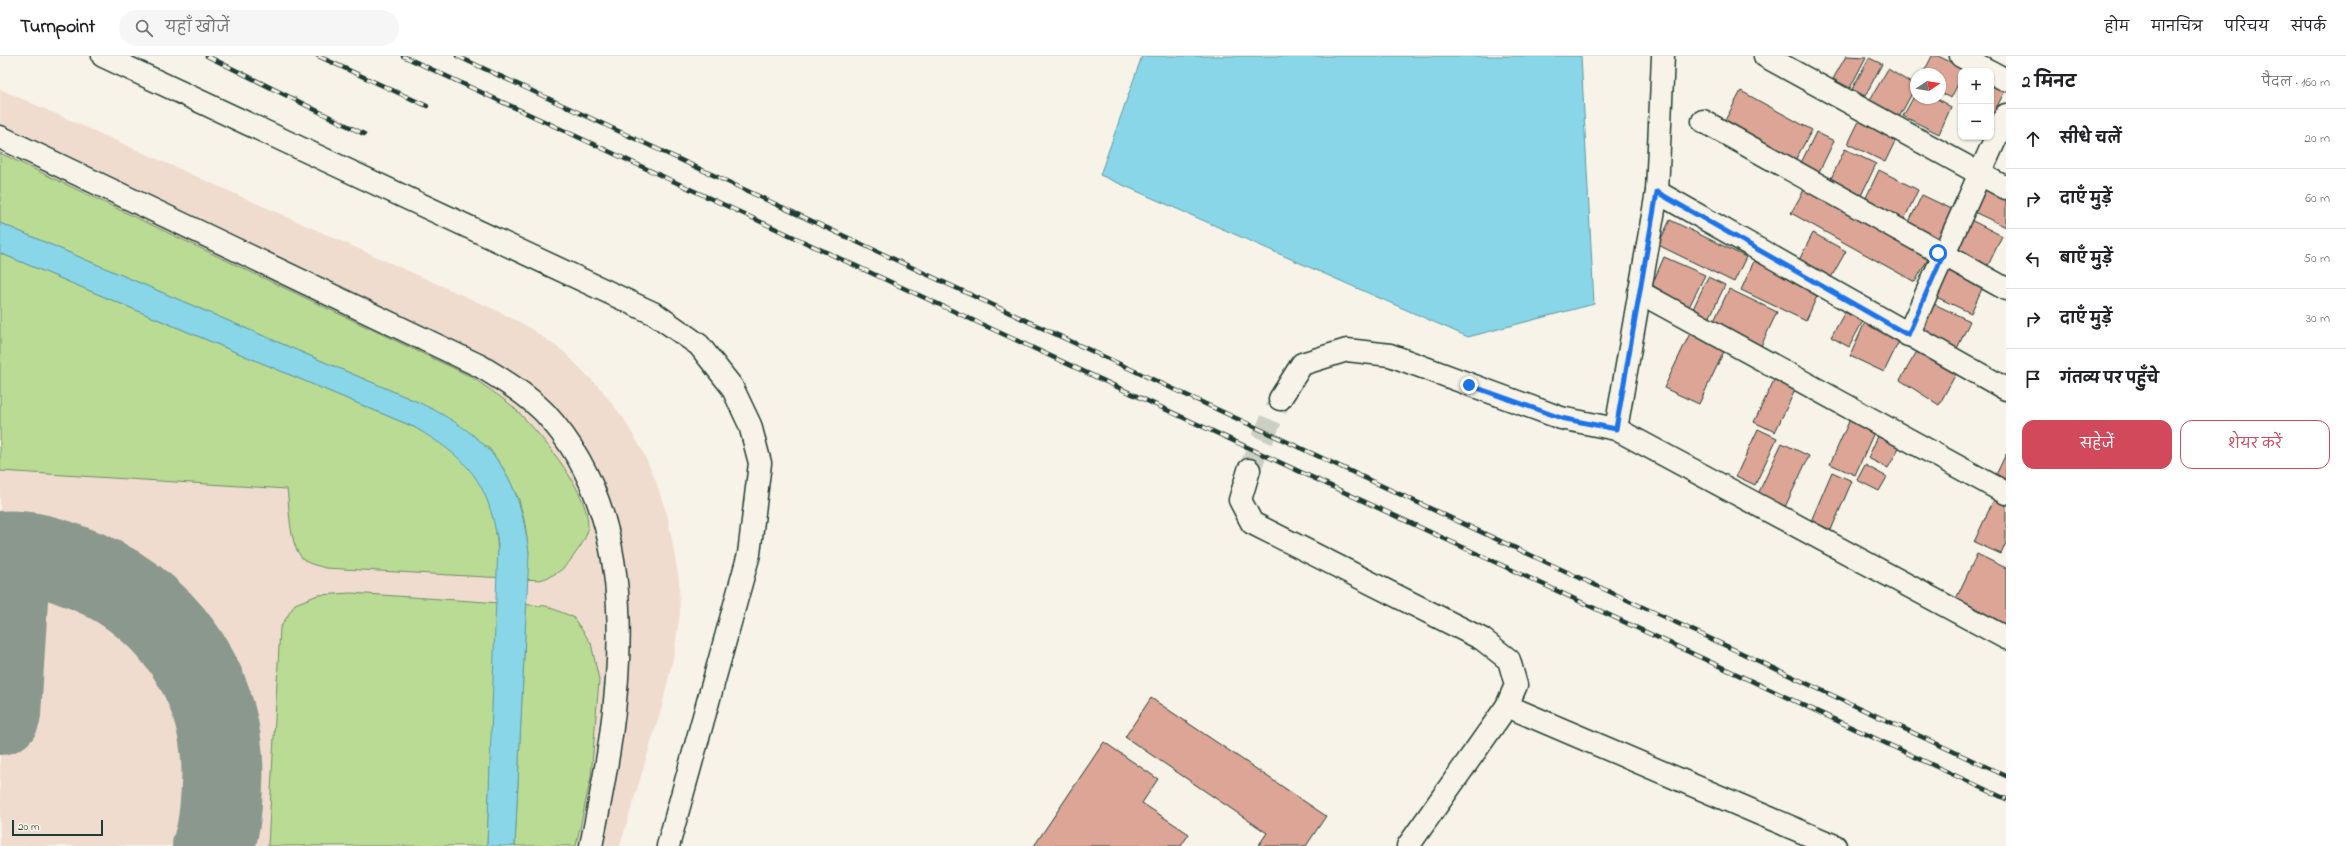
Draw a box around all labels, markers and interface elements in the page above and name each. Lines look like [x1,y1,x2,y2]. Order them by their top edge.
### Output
search box [119,10,399,46]
text: Turnpoint [20,14,95,41]
icon: search [133,17,155,39]
text: यहाँ खोजें [165,17,230,39]
text: होम [2105,17,2129,38]
text: मानचित्र [2151,17,2203,38]
text: परिचय [2225,17,2269,38]
text: संपर्क [2291,17,2326,38]
north arrow [1910,68,1946,104]
map controls [1958,68,1994,140]
button: + [1958,68,1994,104]
text: 2 मिनट [2022,70,2076,95]
text: पैदल · 160 m [2262,73,2330,92]
button: − [1958,104,1994,140]
icon: ahead [2022,128,2044,150]
text: सीधे चलें [2060,128,2121,150]
text: 20 m [2305,129,2330,148]
icon: right [2022,188,2044,210]
text: दाएँ मुड़ें [2060,188,2112,210]
text: 60 m [2305,189,2330,208]
route start [1929,244,1947,262]
icon: left [2022,248,2044,270]
text: बाएँ मुड़ें [2060,248,2113,270]
text: 50 m [2304,249,2330,268]
icon: right [2022,308,2044,330]
text: दाएँ मुड़ें [2060,308,2112,330]
text: 30 m [2306,309,2330,328]
icon: arrive [2022,368,2044,390]
text: गंतव्य पर पहुँचे [2060,368,2159,390]
route end [1460,376,1478,394]
button: सहेजें [2022,420,2172,469]
button: शेयर करें [2180,420,2330,469]
scale bar [12,818,103,837]
text: 20 m [18,819,40,835]

